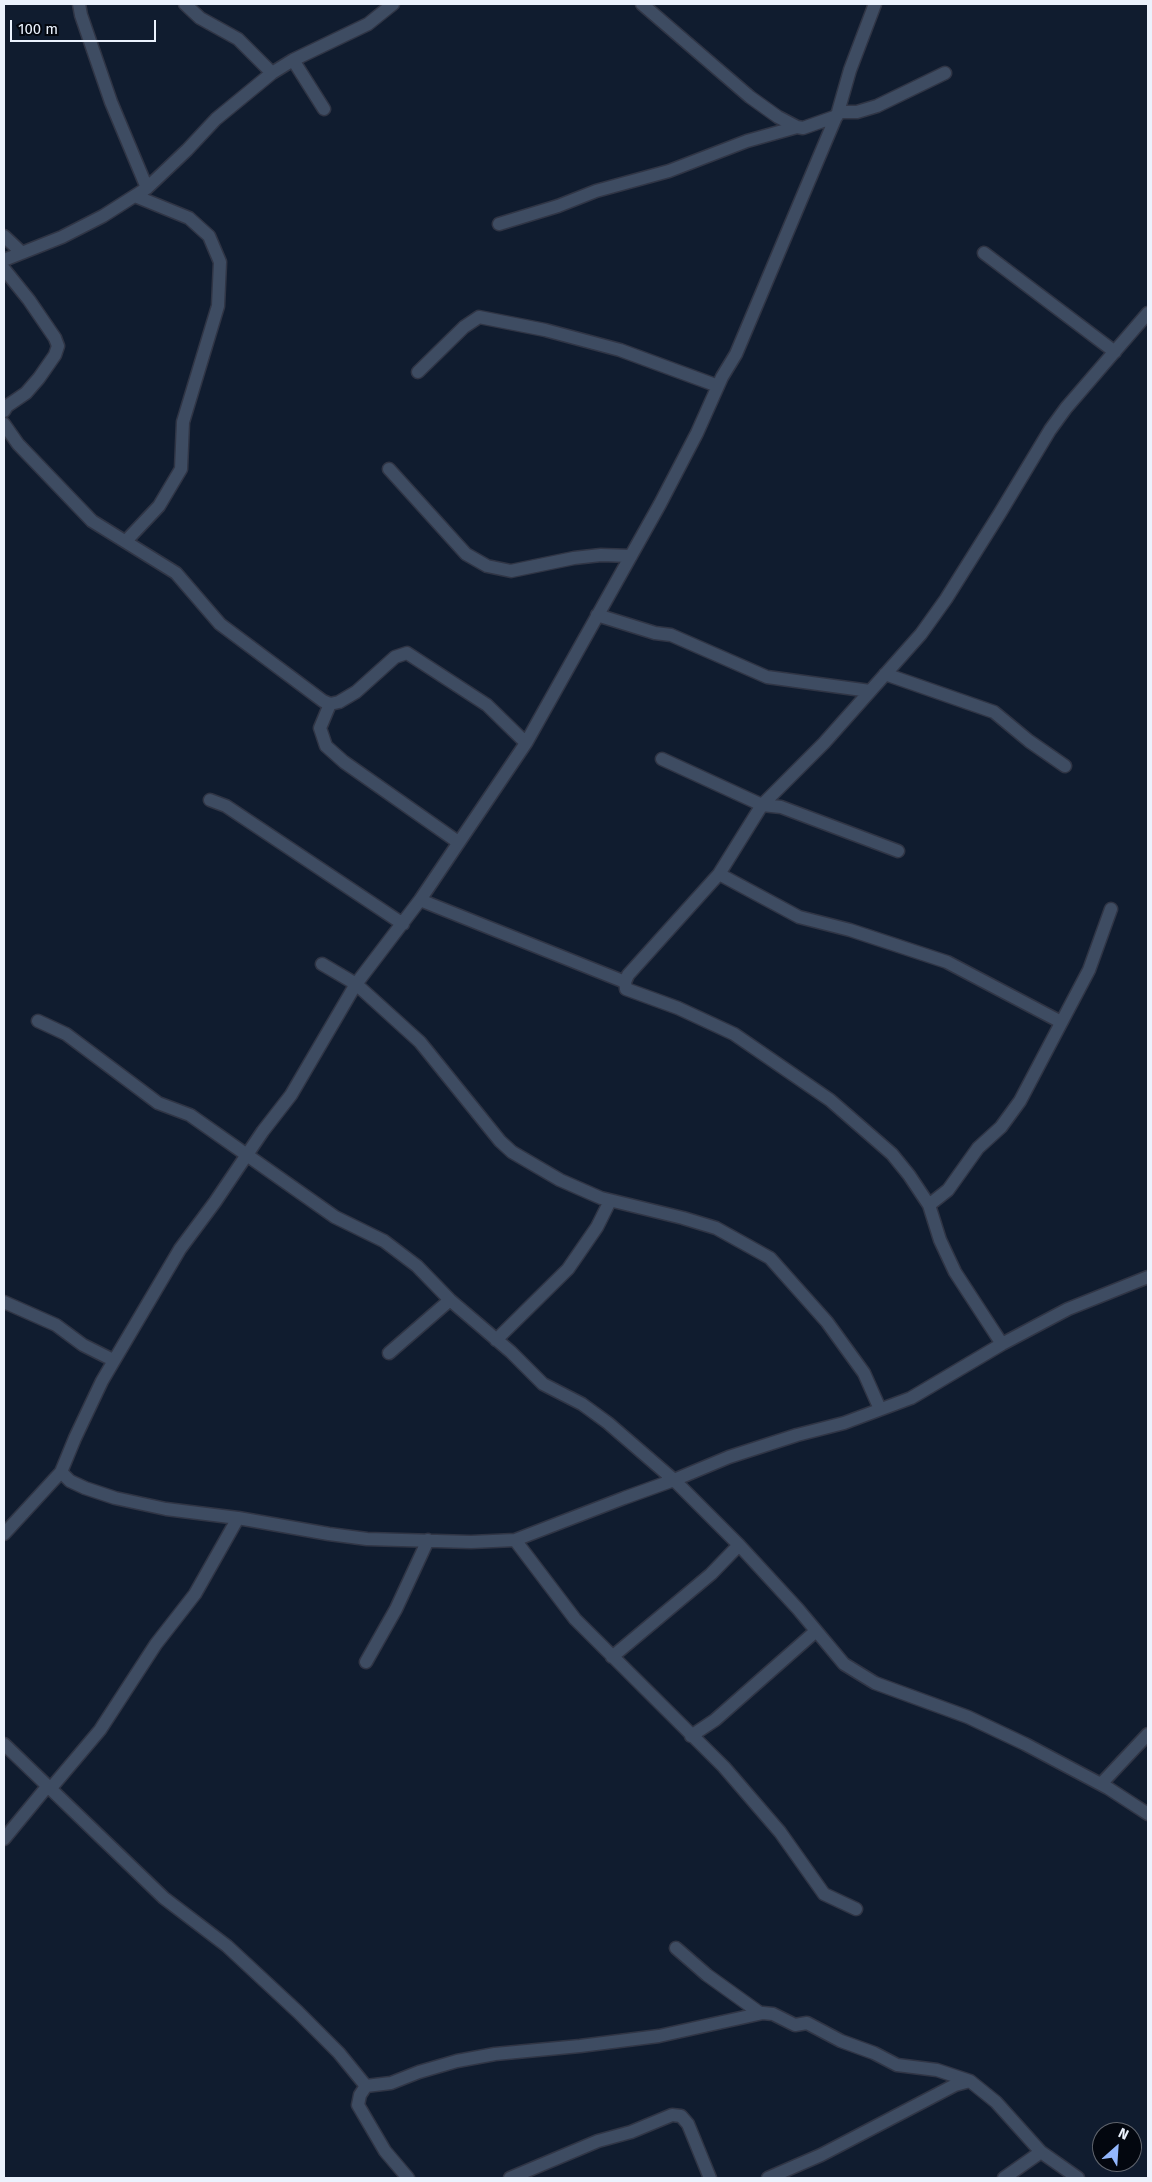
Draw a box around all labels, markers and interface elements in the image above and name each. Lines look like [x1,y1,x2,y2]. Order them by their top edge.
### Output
scale bar [12,10,159,42]
text: 100 m [18,20,58,38]
north arrow [1092,2122,1142,2172]
text: N [1115,2124,1131,2144]

